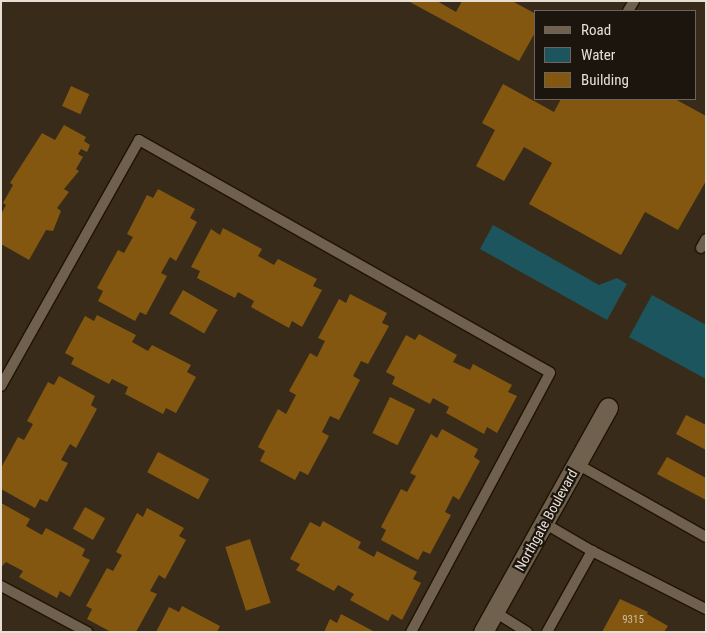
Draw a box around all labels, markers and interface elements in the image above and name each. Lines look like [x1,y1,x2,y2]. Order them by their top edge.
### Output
legend [534,10,697,100]
text: Road [581,21,611,39]
text: Water [581,46,615,64]
text: Building [581,71,629,89]
street label: Northgate Boulevard [511,466,581,574]
house number: 9315 [622,613,644,627]

